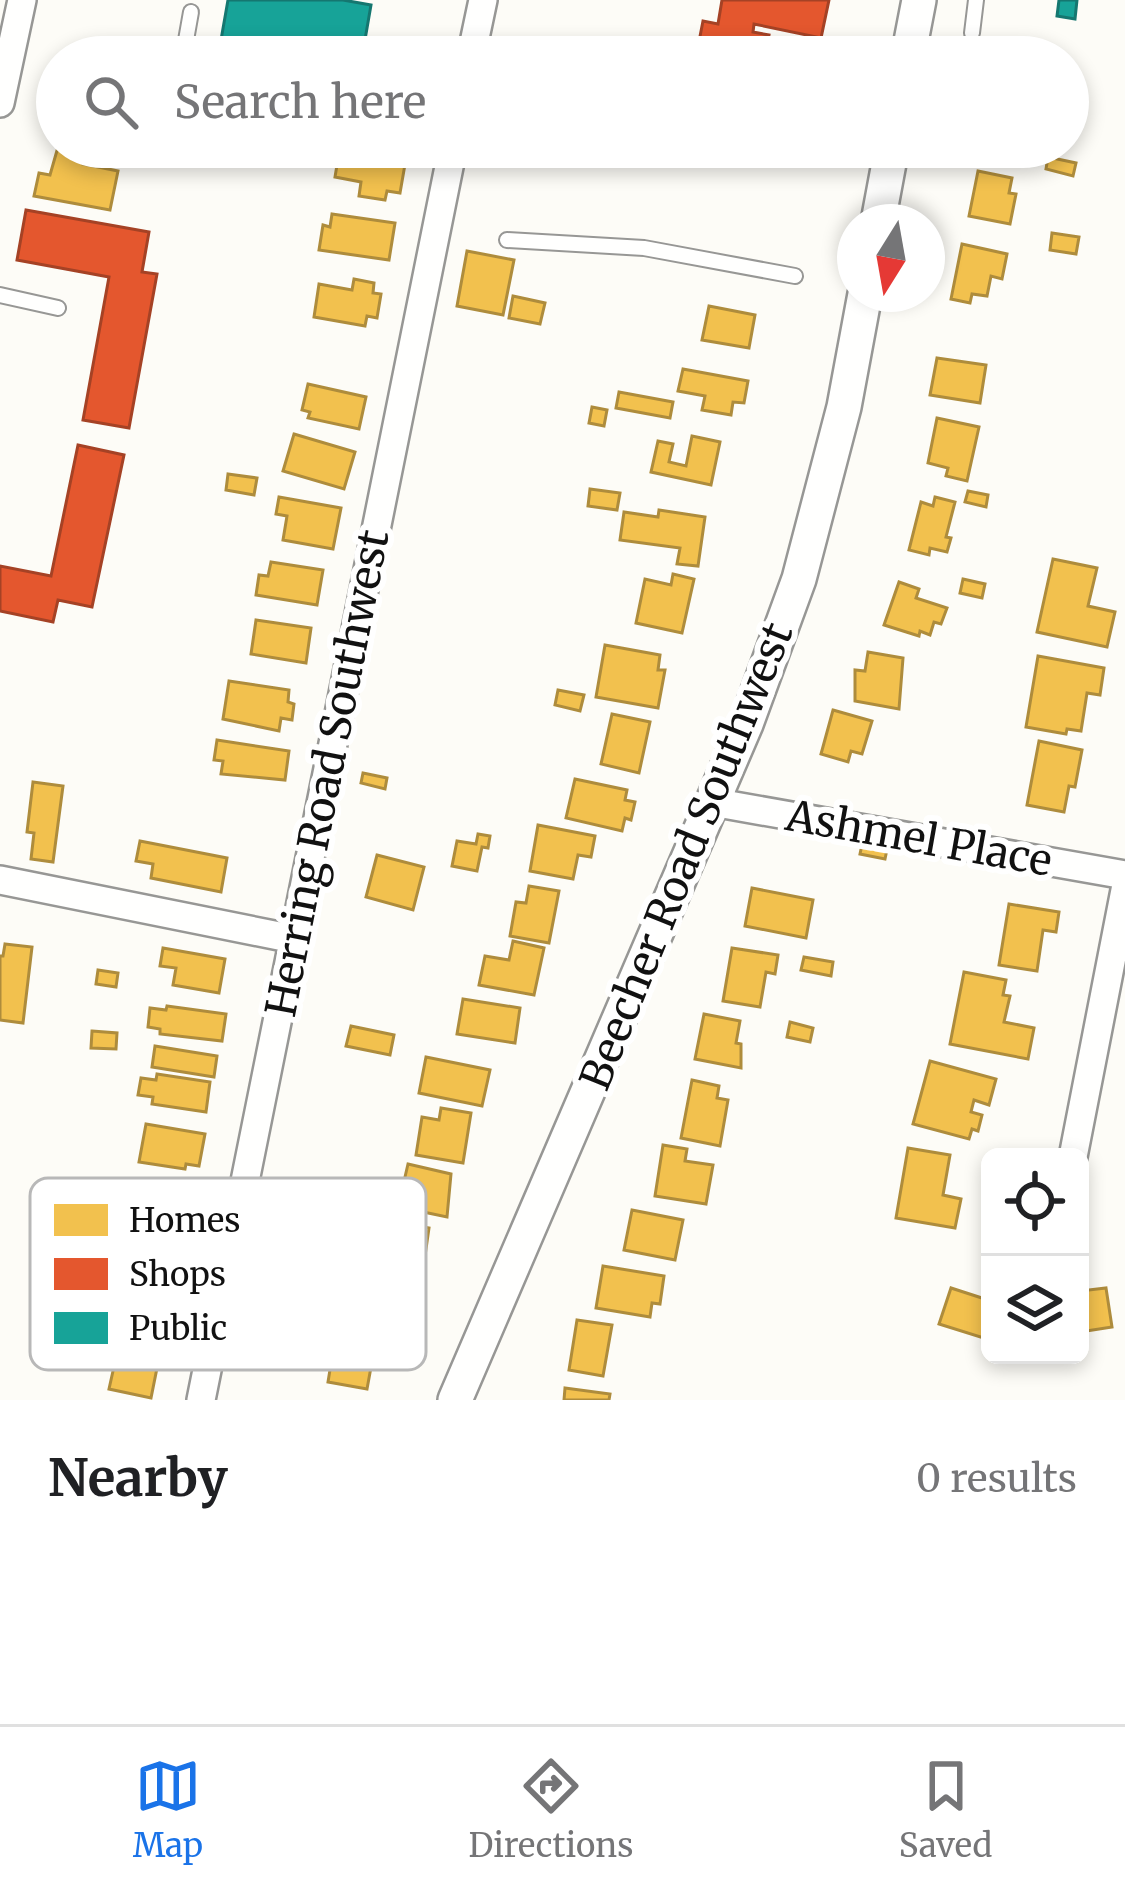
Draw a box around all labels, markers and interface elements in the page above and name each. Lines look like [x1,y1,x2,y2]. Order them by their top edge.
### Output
search box [36,36,1089,168]
icon: search [78,69,144,135]
text: Search here [174,74,426,130]
north arrow [837,204,945,312]
street label: Herring Road Southwest [254,525,401,1021]
street label: Beecher Road Southwest [568,615,804,1097]
street label: Ashmel Place [781,789,1056,887]
map controls [981,1148,1089,1364]
button: locate [981,1148,1089,1256]
legend [30,1178,426,1370]
text: Homes [129,1200,241,1241]
text: Shops [129,1254,226,1295]
button: layers [981,1256,1089,1364]
text: Public [129,1308,227,1349]
text: Nearby [48,1446,228,1510]
text: 0 results [916,1454,1077,1503]
tab: Map [133,1753,203,1866]
tab: Directions [468,1753,633,1866]
tab: Saved [899,1753,992,1866]

